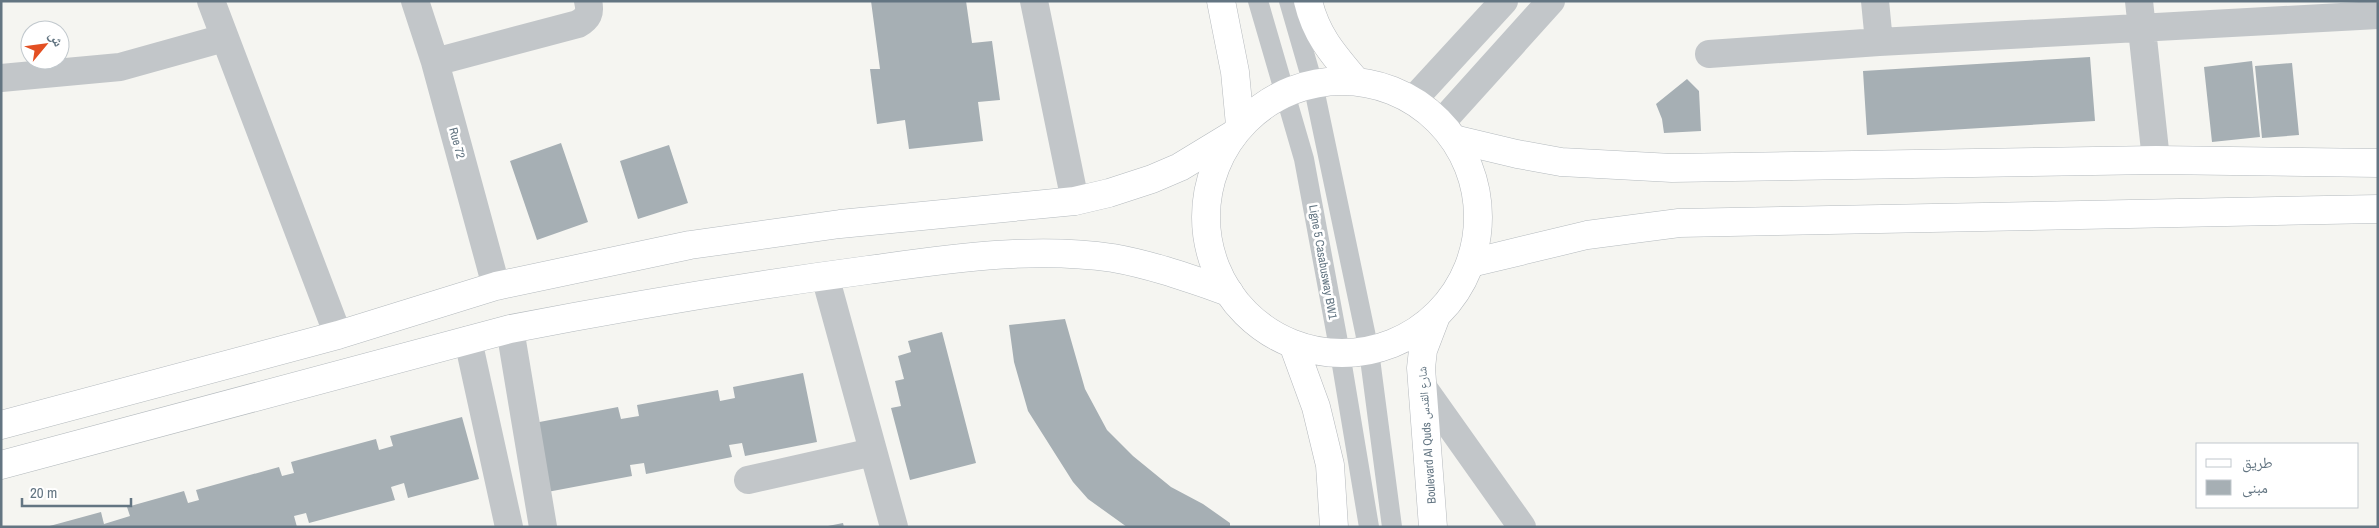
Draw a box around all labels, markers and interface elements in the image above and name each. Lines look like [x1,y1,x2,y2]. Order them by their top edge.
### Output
north arrow [20,20,70,70]
text: ش [45,28,68,50]
street label: Rue 72 [445,126,469,160]
street label: Ligne 5 Casabusway BW1 [1305,204,1341,321]
street label: Boulevard Al Quds شارع القدس [1414,366,1440,504]
legend [2196,443,2359,508]
text: طريق [2242,452,2273,473]
scale bar [22,476,131,508]
text: مبنى [2242,477,2268,498]
text: 20 m [30,482,57,503]

